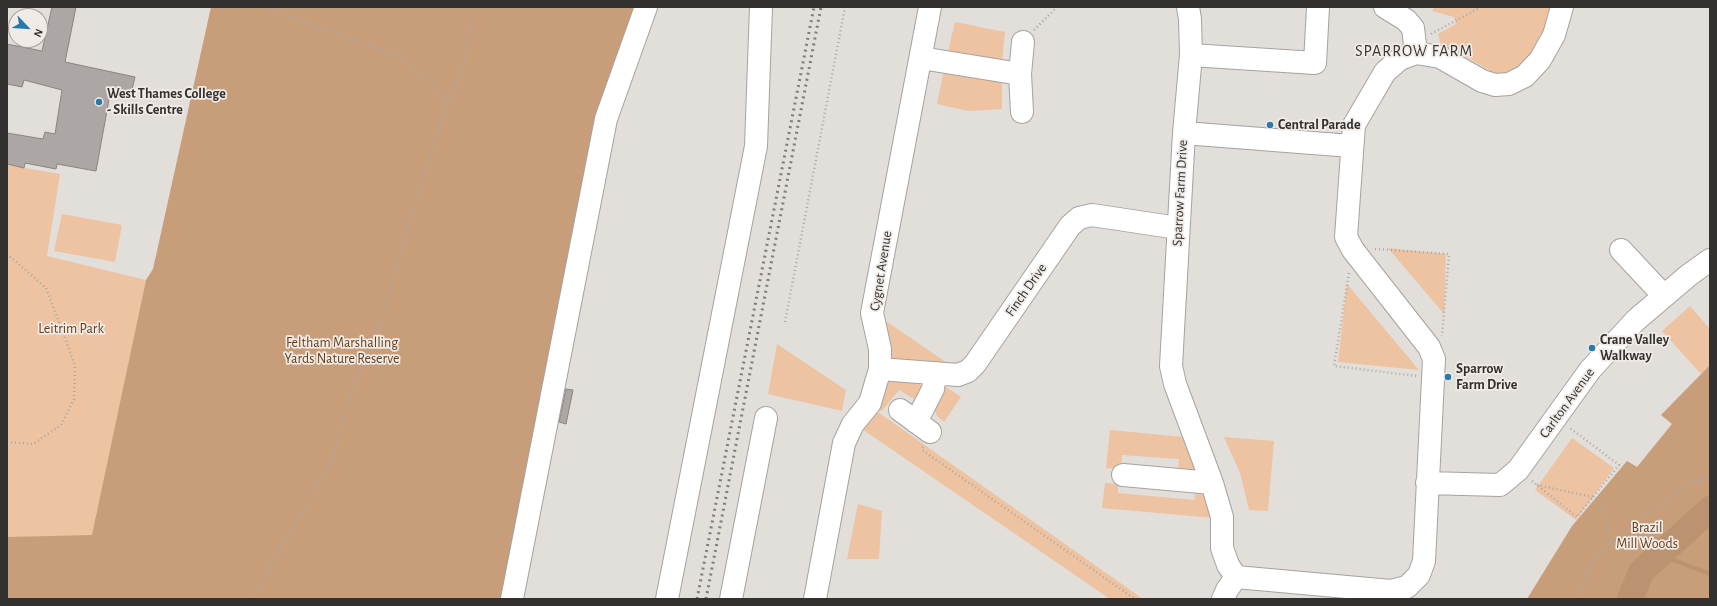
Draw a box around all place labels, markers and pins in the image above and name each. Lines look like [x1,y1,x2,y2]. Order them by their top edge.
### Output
place label: West Thames College - Skills Centre [107,86,226,118]
marker: West Thames College - Skills Centre [94,97,104,107]
place label: Central Parade [1278,117,1361,133]
marker: Central Parade [1265,120,1275,130]
place label: Crane Valley Walkway [1600,332,1669,364]
marker: Crane Valley Walkway [1587,343,1597,353]
place label: Sparrow Farm Drive [1456,361,1517,394]
marker: Sparrow Farm Drive [1443,372,1453,382]

